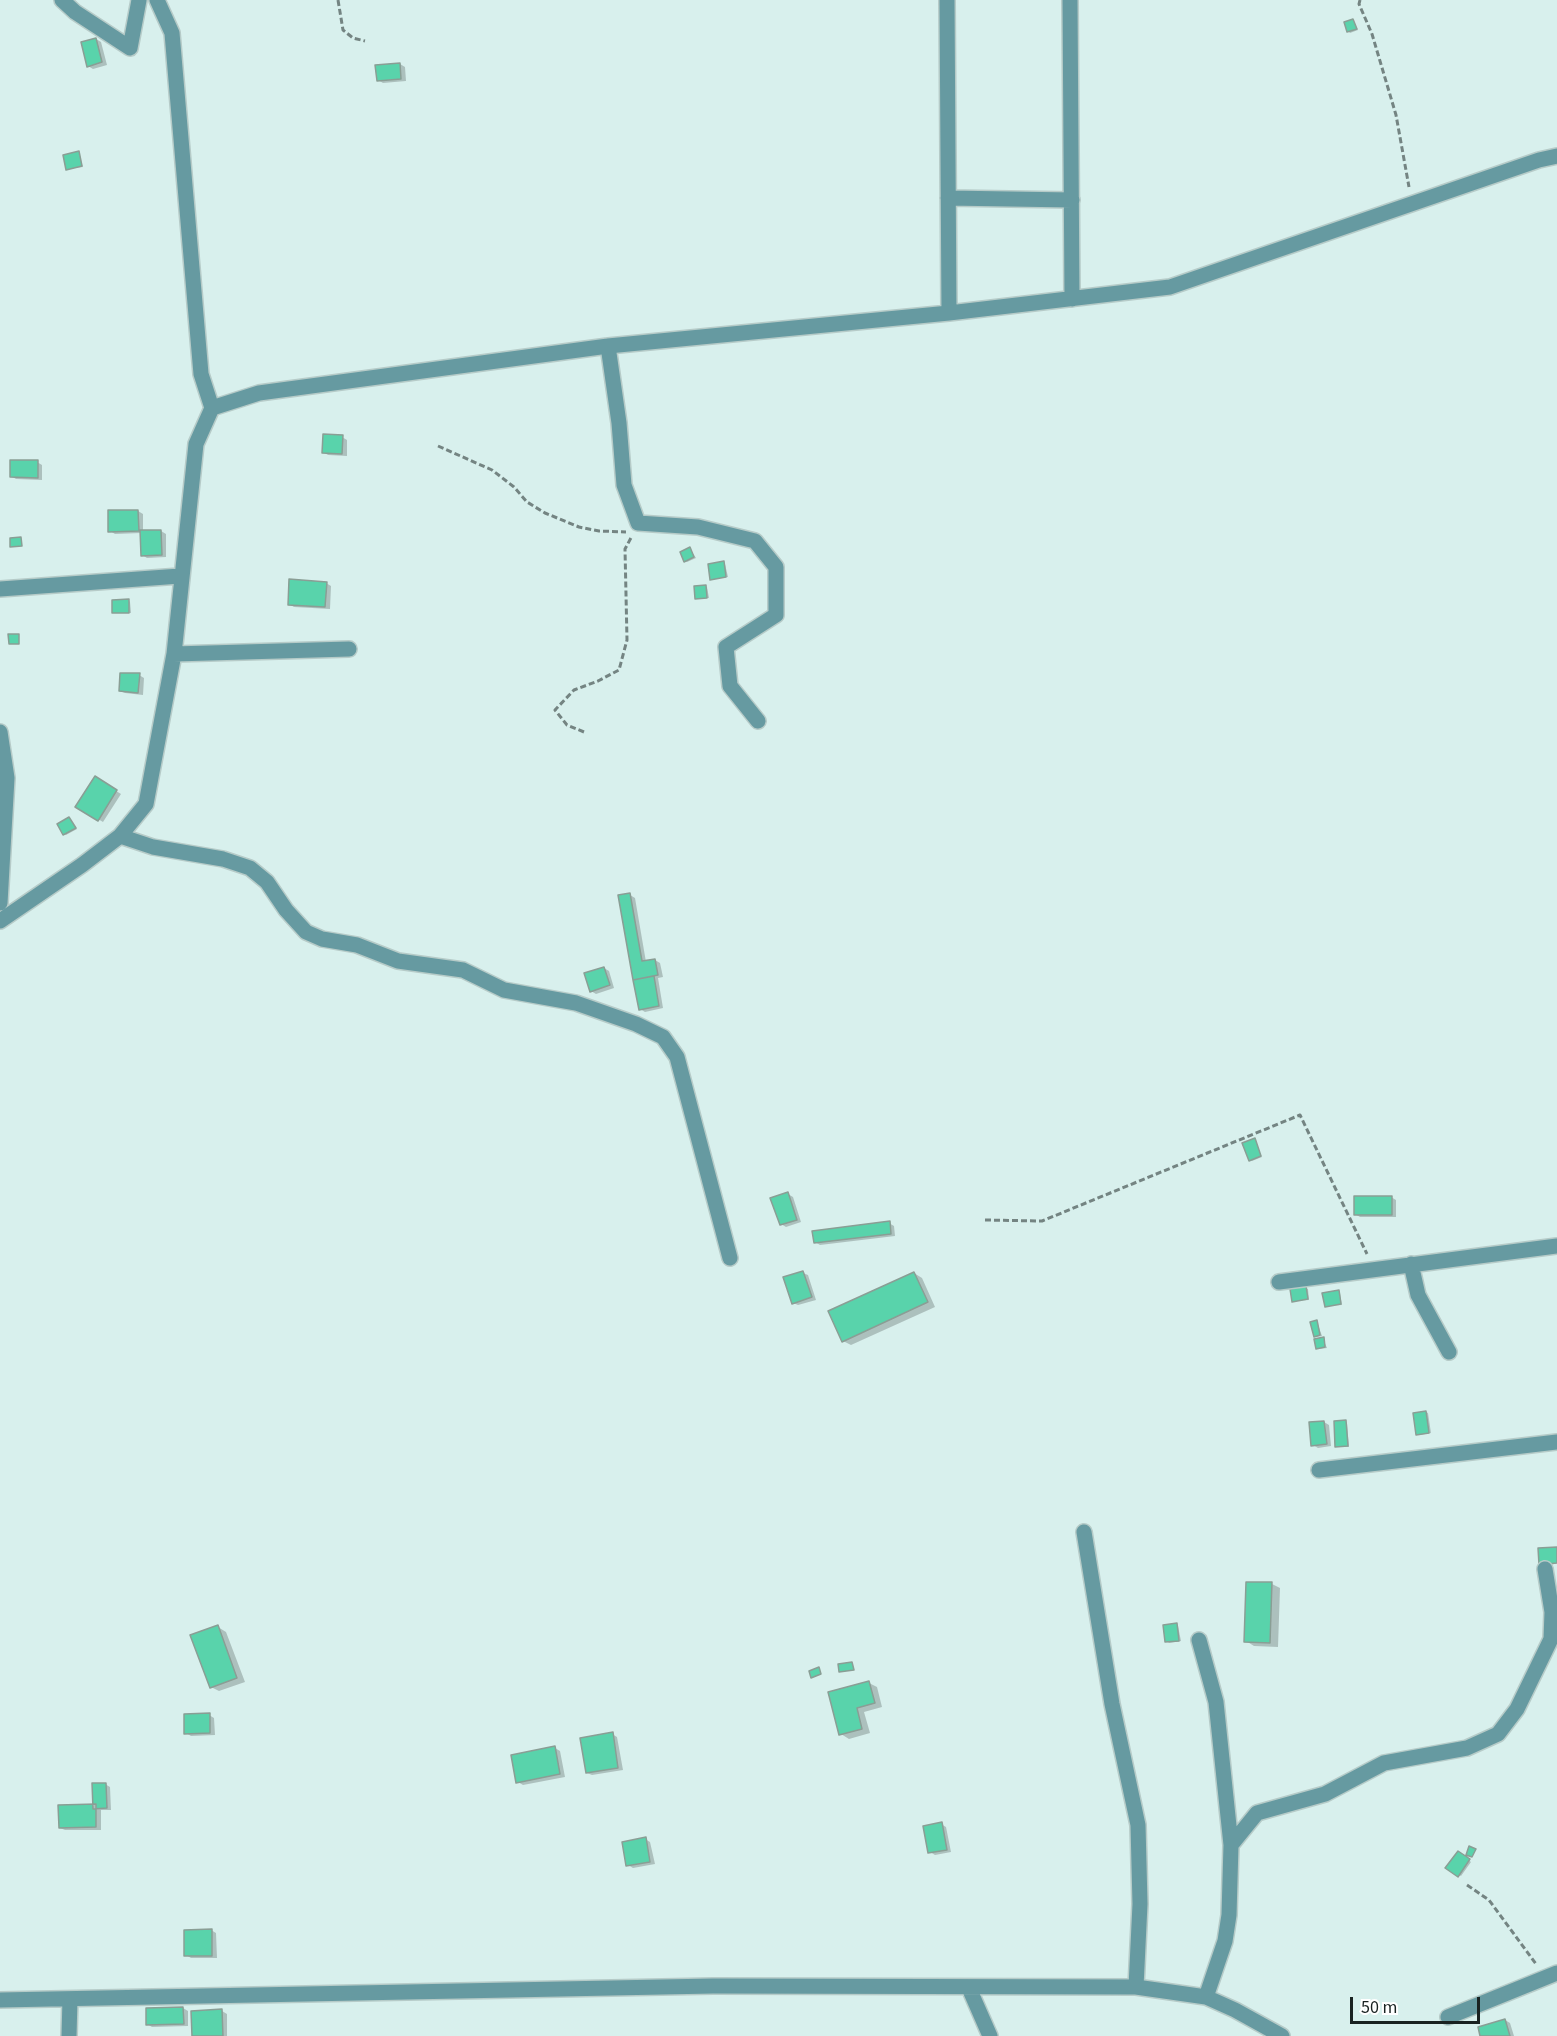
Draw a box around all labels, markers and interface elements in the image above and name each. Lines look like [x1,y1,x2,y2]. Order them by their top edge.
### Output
scale bar [1353,1985,1484,2023]
text: 50 m [1361,1995,1397,2020]

